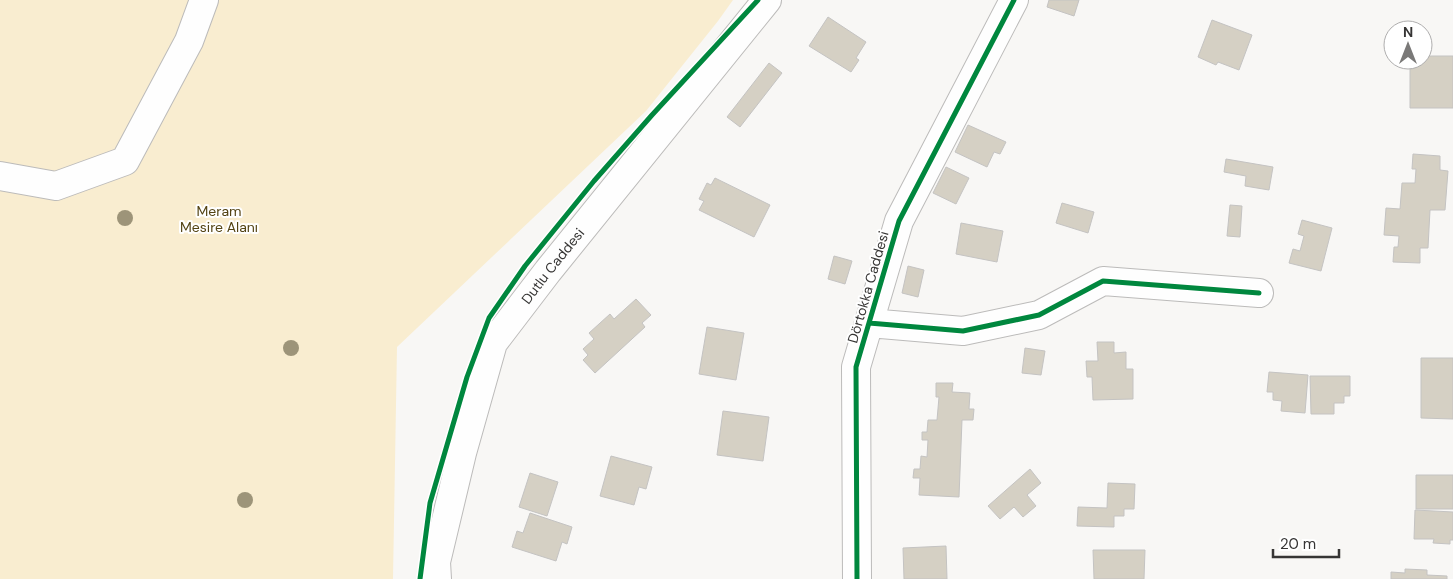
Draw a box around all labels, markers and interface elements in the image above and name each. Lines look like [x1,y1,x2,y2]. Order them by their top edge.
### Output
north arrow [1383,20,1433,70]
text: N [1403,23,1413,41]
park label: Meram Mesire Alanı [180,202,258,236]
street label: Dutlu Caddesi [517,224,588,307]
street label: Dörtokka Caddesi [843,229,893,345]
scale bar [1273,526,1339,558]
text: 20 m [1280,534,1316,554]

